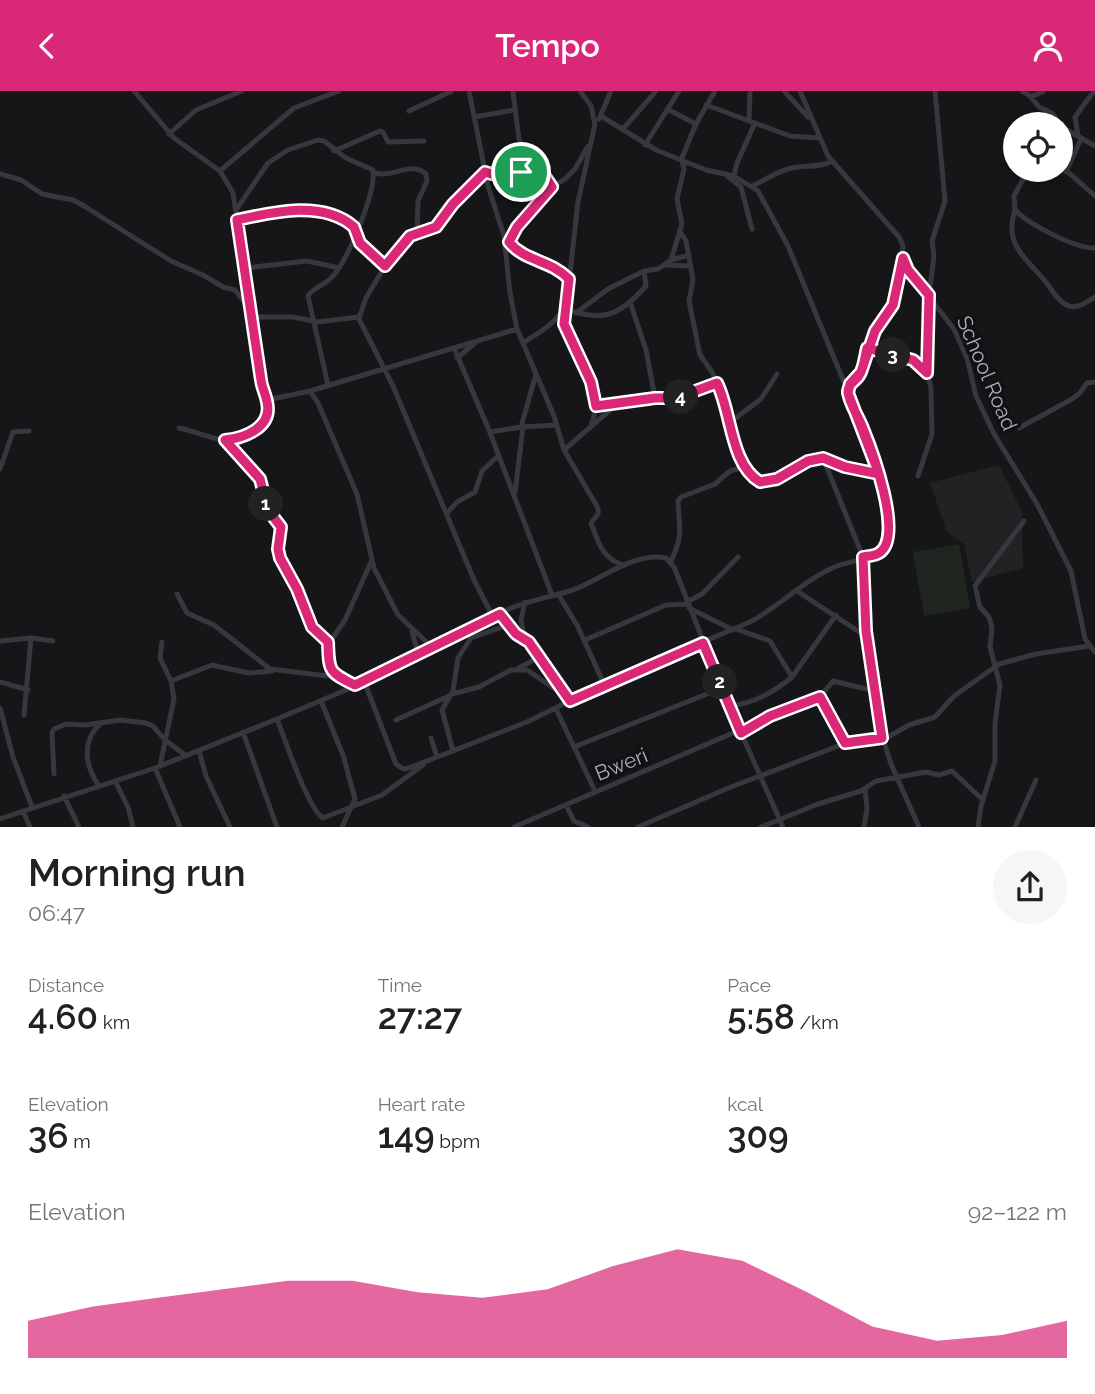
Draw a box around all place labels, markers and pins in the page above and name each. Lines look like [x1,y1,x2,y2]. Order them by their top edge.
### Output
pin [491,142,551,202]
pin: 3 [876,337,910,373]
pin: 4 [664,379,698,415]
pin: 1 [248,487,284,521]
pin: 2 [702,665,738,699]

